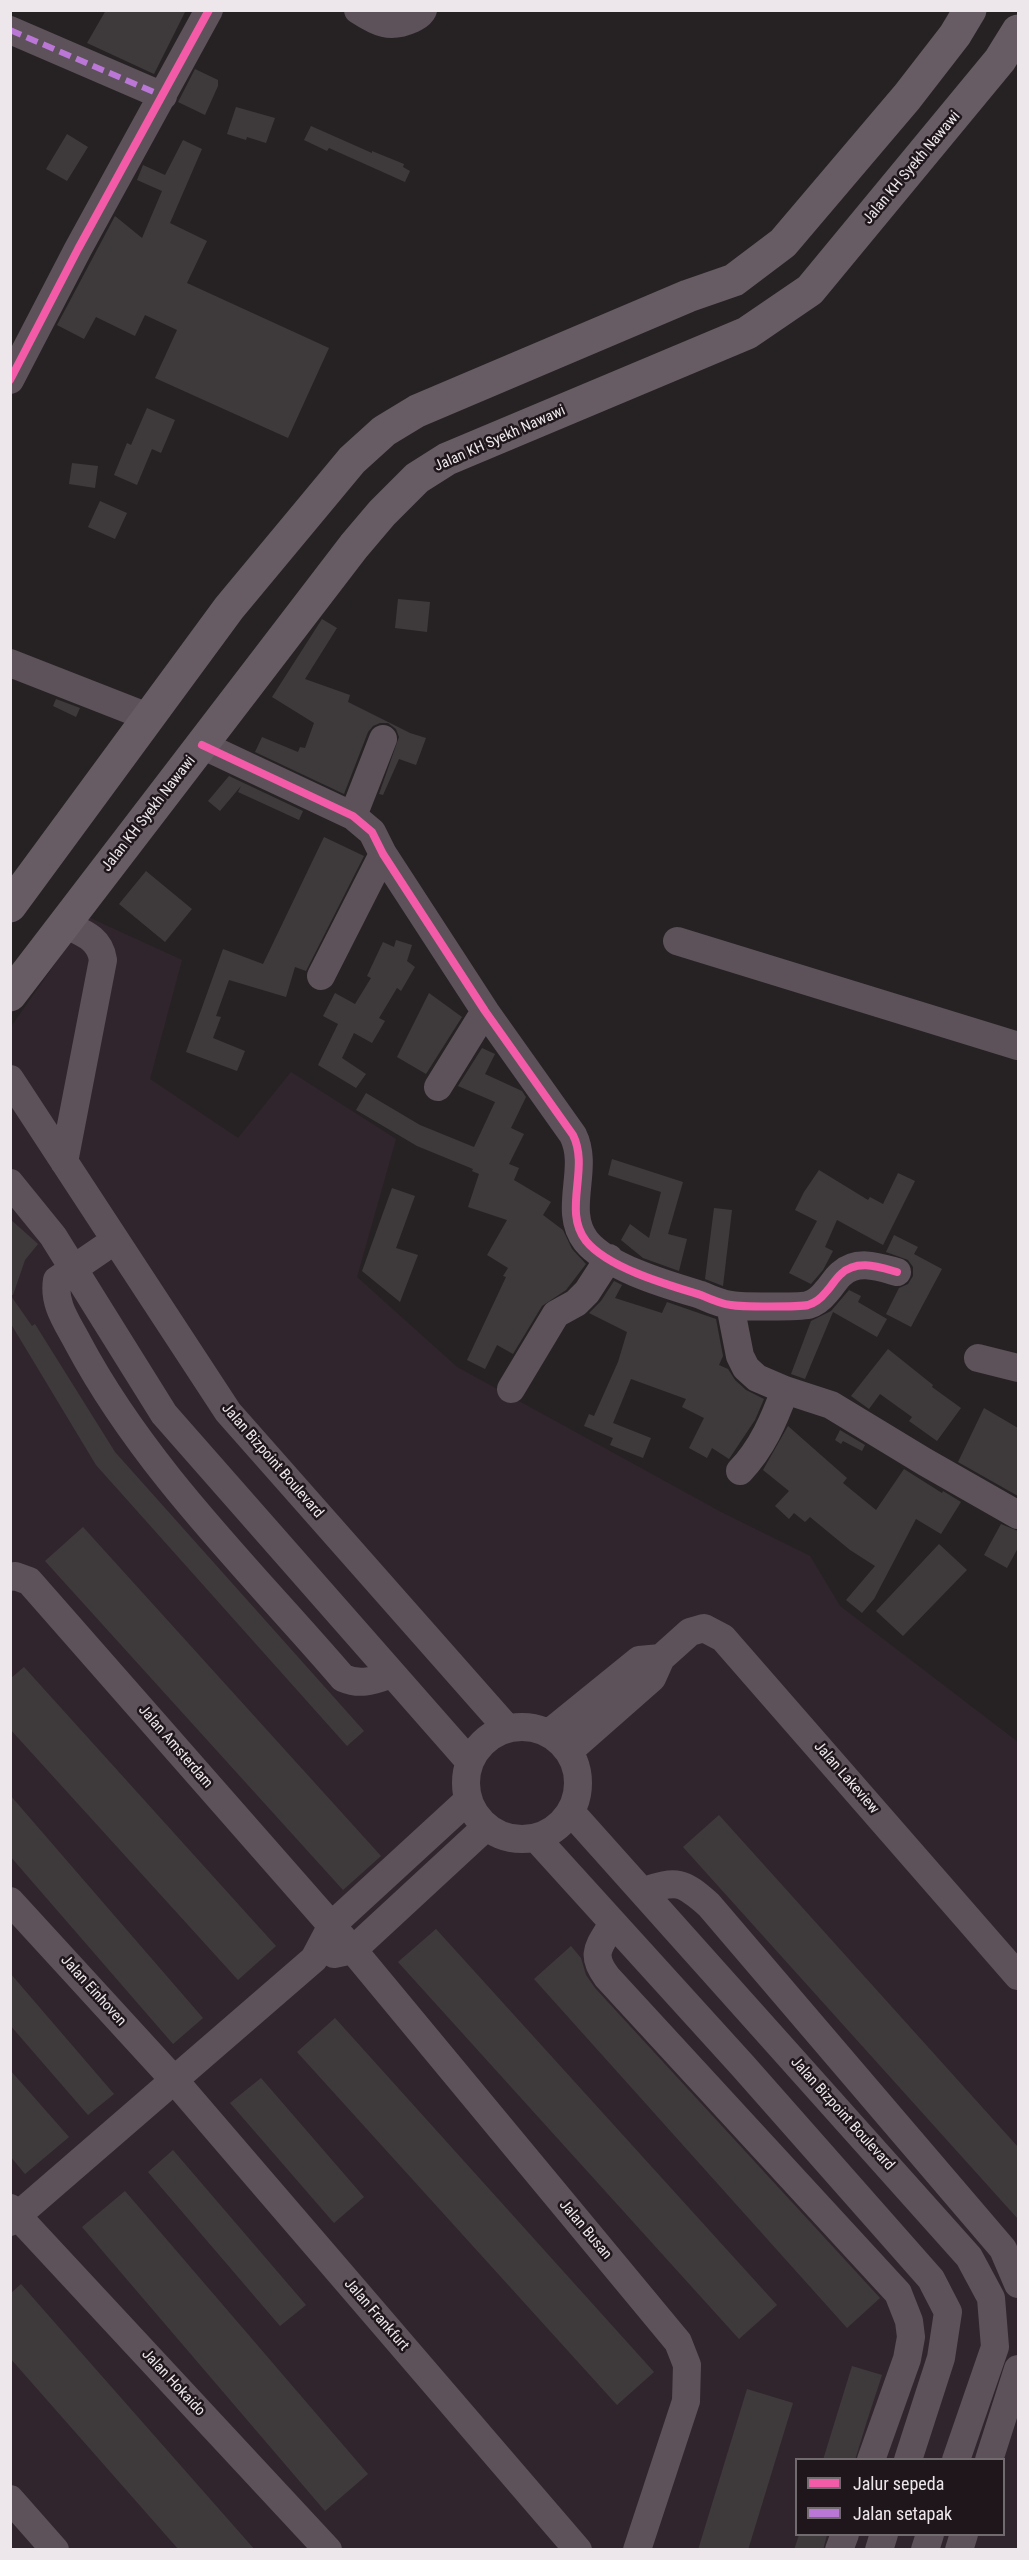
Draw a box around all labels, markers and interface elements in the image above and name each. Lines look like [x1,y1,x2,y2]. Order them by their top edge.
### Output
street label: Jalan KH Syekh Nawawi [860,108,964,228]
street label: Jalan KH Syekh Nawawi [432,402,568,476]
street label: Jalan KH Syekh Nawawi [98,753,200,875]
street label: Jalan Bizpoint Boulevard [217,1400,327,1522]
street label: Jalan Amsterdam [134,1702,216,1792]
street label: Jalan Lakeview [810,1738,882,1818]
street label: Jalan Einhoven [56,1952,130,2030]
street label: Jalan Bizpoint Boulevard [786,2054,898,2174]
street label: Jalan Busan [555,2196,615,2264]
street label: Jalan Frankfurt [340,2275,412,2355]
street label: Jalan Hokaido [137,2346,209,2420]
legend [795,2458,1005,2536]
text: Jalur sepeda [853,2473,944,2494]
text: Jalan setapak [853,2503,952,2524]

